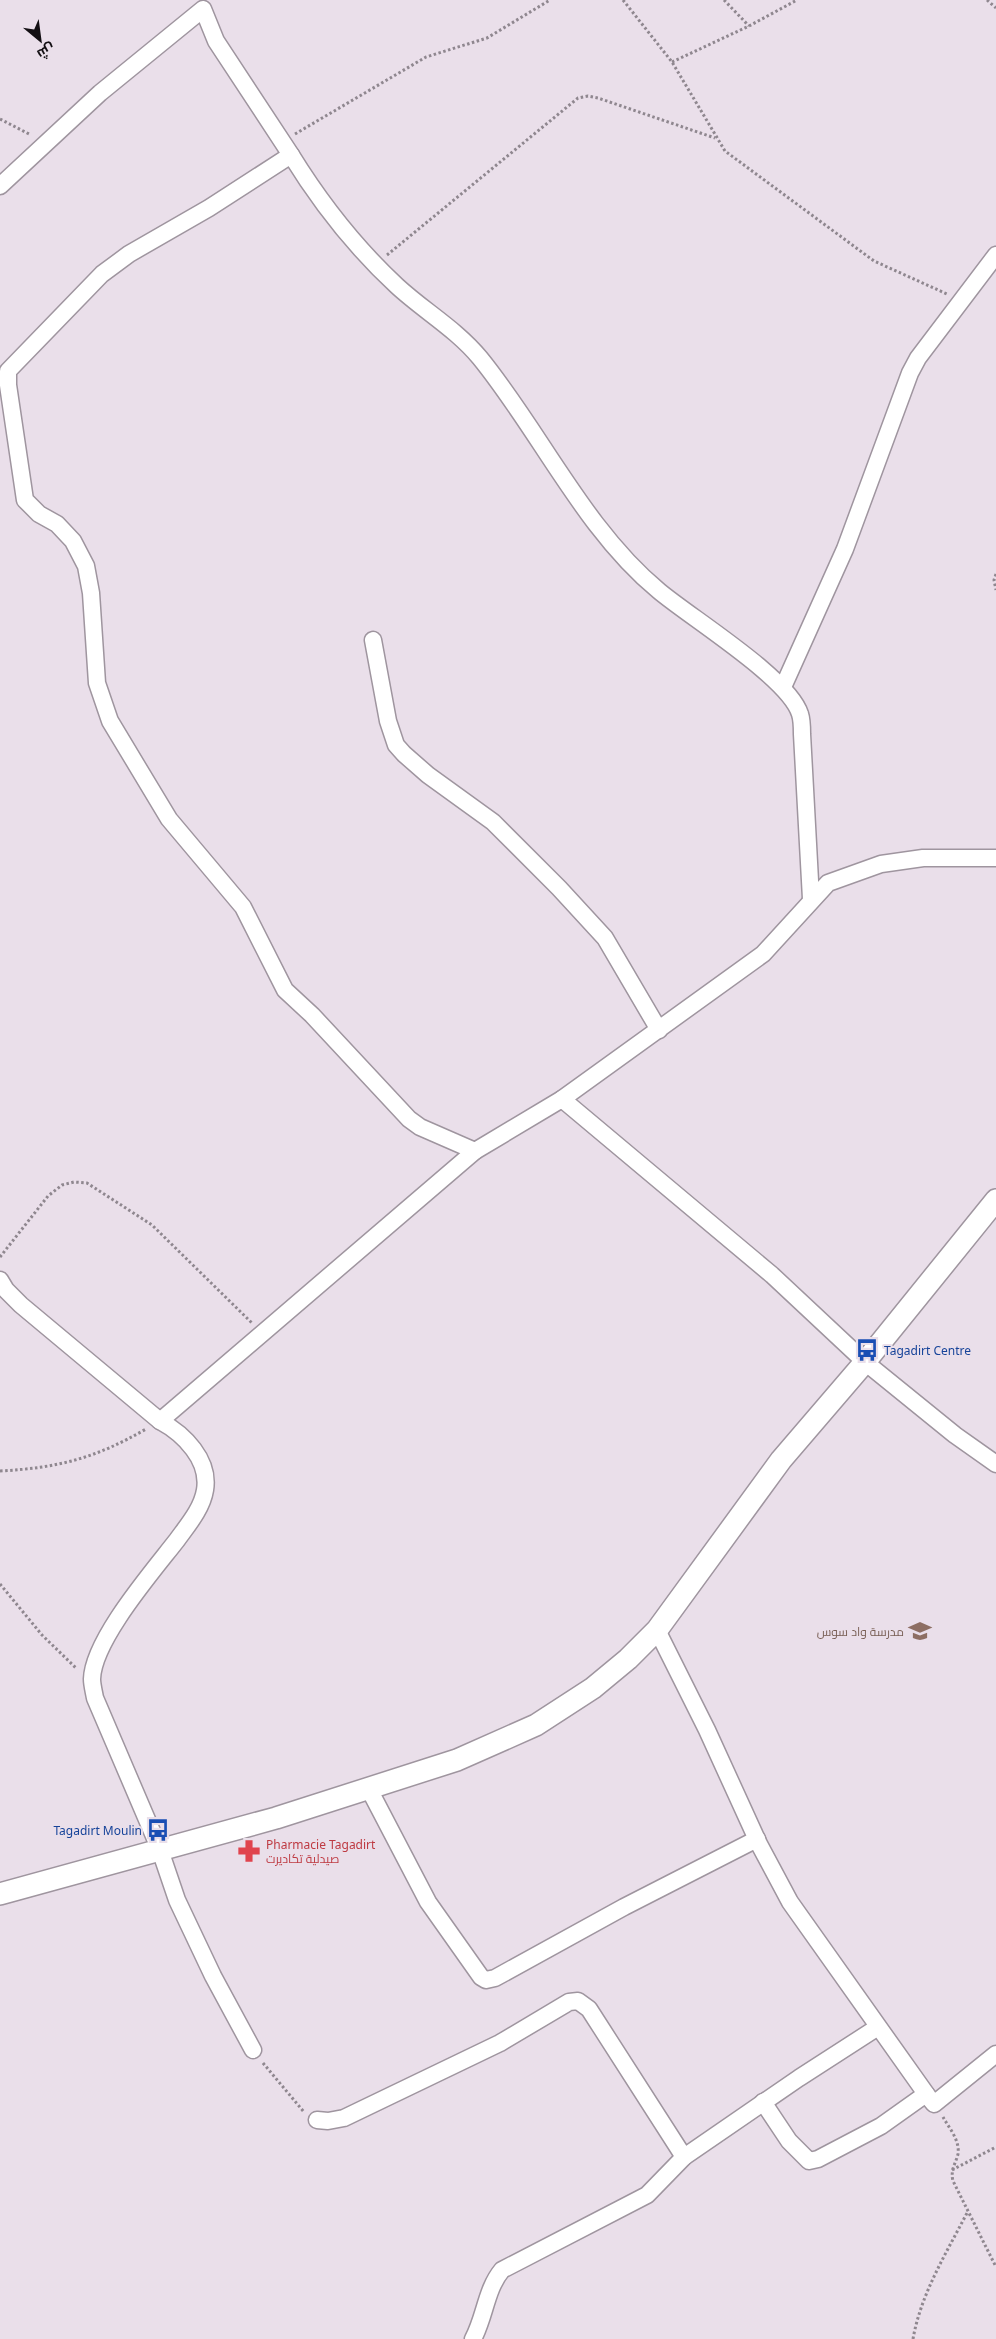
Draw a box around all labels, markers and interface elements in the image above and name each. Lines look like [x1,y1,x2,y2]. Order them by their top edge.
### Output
north arrow [15,15,65,65]
text: ش [34,39,59,64]
bus stop icon: Tagadirt Centre [854,1337,880,1363]
place label: Tagadirt Centre [884,1342,971,1359]
school or university icon: مدرسة واد سوس [907,1618,933,1644]
place label: مدرسة واد سوس [817,1623,904,1640]
bus stop icon: Tagadirt Moulin [145,1817,171,1843]
place label: Tagadirt Moulin [53,1822,142,1839]
place label: Pharmacie Tagadirt صيدلية تكاديرت [266,1836,376,1867]
pharmacy icon: Pharmacie Tagadirt صيدلية تكاديرت [236,1838,262,1864]

